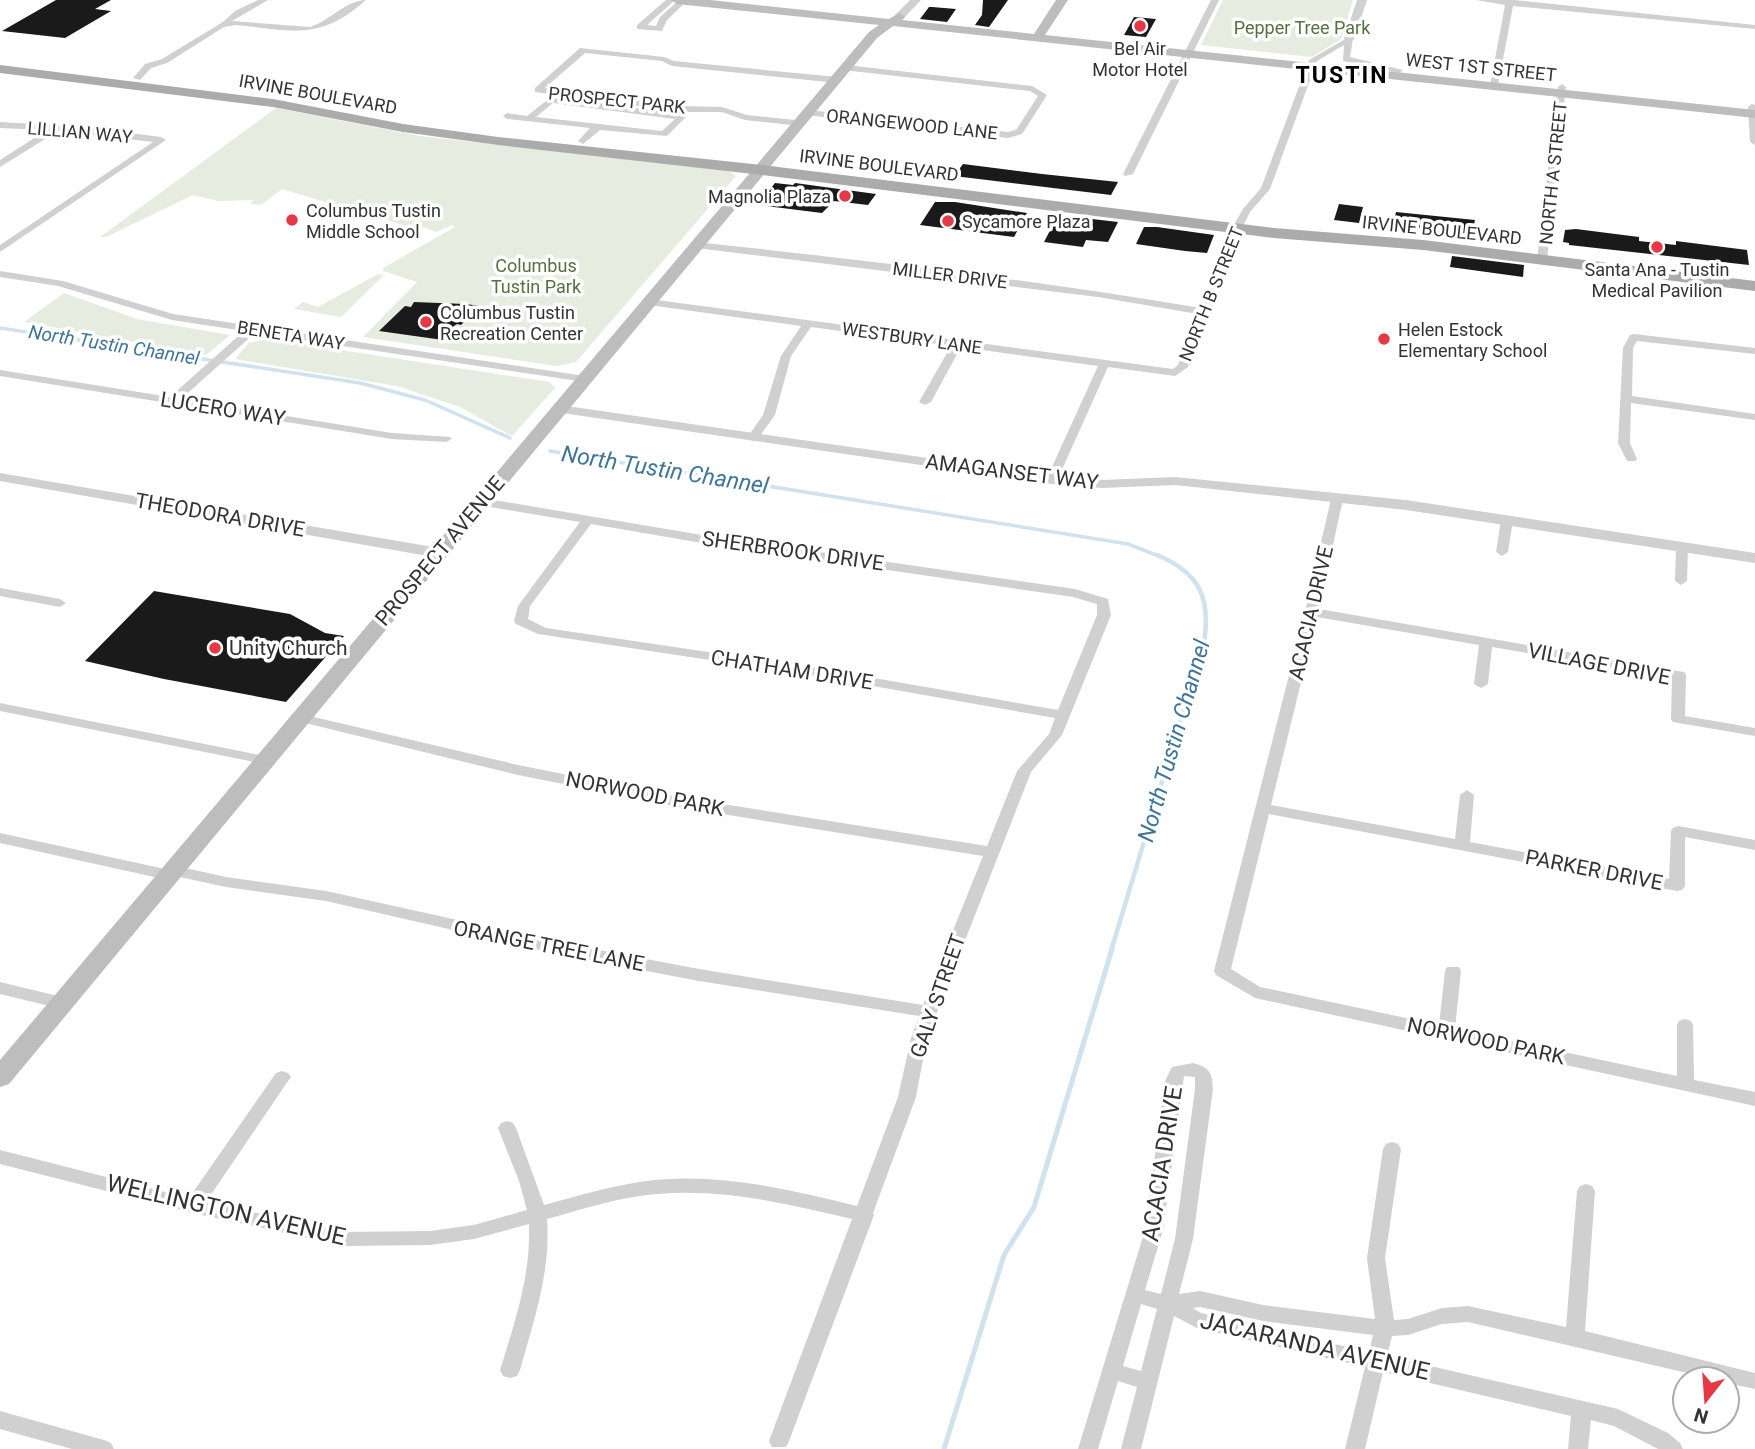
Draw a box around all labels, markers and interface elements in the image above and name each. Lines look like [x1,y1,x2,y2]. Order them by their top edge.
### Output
park label: Pepper Tree Park [1234,17,1371,38]
marker: Bel Air Motor Hotel [1132,18,1148,34]
place label: Bel Air Motor Hotel [1092,38,1188,80]
street label: WEST 1ST STREET [1405,49,1558,85]
district label: TUSTIN [1296,62,1388,89]
street label: IRVINE BOULEVARD [237,70,399,118]
street label: PROSPECT PARK [547,82,687,118]
street label: NORTH A STREET [1535,100,1571,246]
street label: ORANGEWOOD LANE [825,105,999,143]
street label: LILLIAN WAY [27,117,134,147]
street label: IRVINE BOULEVARD [798,145,960,185]
place label: Magnolia Plaza [708,186,831,207]
marker: Magnolia Plaza [837,188,853,204]
place label: Columbus Tustin Middle School [306,200,441,242]
place label: Sycamore Plaza [962,211,1091,232]
street label: IRVINE BOULEVARD [1361,211,1523,249]
marker: Columbus Tustin Middle School [284,212,300,228]
marker: Sycamore Plaza [940,213,956,229]
street label: NORTH B STREET [1174,223,1248,364]
marker: Santa Ana - Tustin Medical Pavilion [1649,239,1665,255]
park label: Columbus Tustin Park [491,255,582,297]
street label: MILLER DRIVE [892,258,1008,292]
place label: Santa Ana - Tustin Medical Pavilion [1585,259,1729,301]
place label: Columbus Tustin Recreation Center [440,302,583,344]
marker: Columbus Tustin Recreation Center [418,314,434,330]
street label: BENETA WAY [236,316,346,354]
street label: WESTBURY LANE [841,318,983,358]
place label: Helen Estock Elementary School [1398,319,1547,361]
water label: North Tustin Channel [27,320,202,370]
marker: Helen Estock Elementary School [1376,331,1392,347]
street label: LUCERO WAY [159,387,288,431]
water label: North Tustin Channel [560,440,771,500]
street label: AMAGANSET WAY [924,449,1100,495]
street label: PROSPECT AVENUE [371,471,510,631]
street label: THEODORA DRIVE [133,488,307,542]
street label: SHERBROOK DRIVE [701,526,886,576]
street label: ACACIA DRIVE [1284,543,1338,682]
place label: Unity Church [229,636,348,660]
water label: North Tustin Channel [1132,636,1216,845]
street label: VILLAGE DRIVE [1526,638,1672,690]
marker: Unity Church [207,640,223,656]
street label: CHATHAM DRIVE [709,645,875,695]
street label: NORWOOD PARK [564,767,727,821]
street label: PARKER DRIVE [1523,845,1665,895]
street label: ORANGE TREE LANE [452,916,646,976]
street label: GALY STREET [906,931,971,1061]
street label: NORWOOD PARK [1405,1013,1568,1070]
street label: ACACIA DRIVE [1136,1084,1188,1244]
street label: WELLINGTON AVENUE [104,1169,348,1251]
street label: JACARANDA AVENUE [1198,1306,1432,1386]
north arrow [1671,1365,1741,1435]
text: N [1691,1403,1711,1429]

